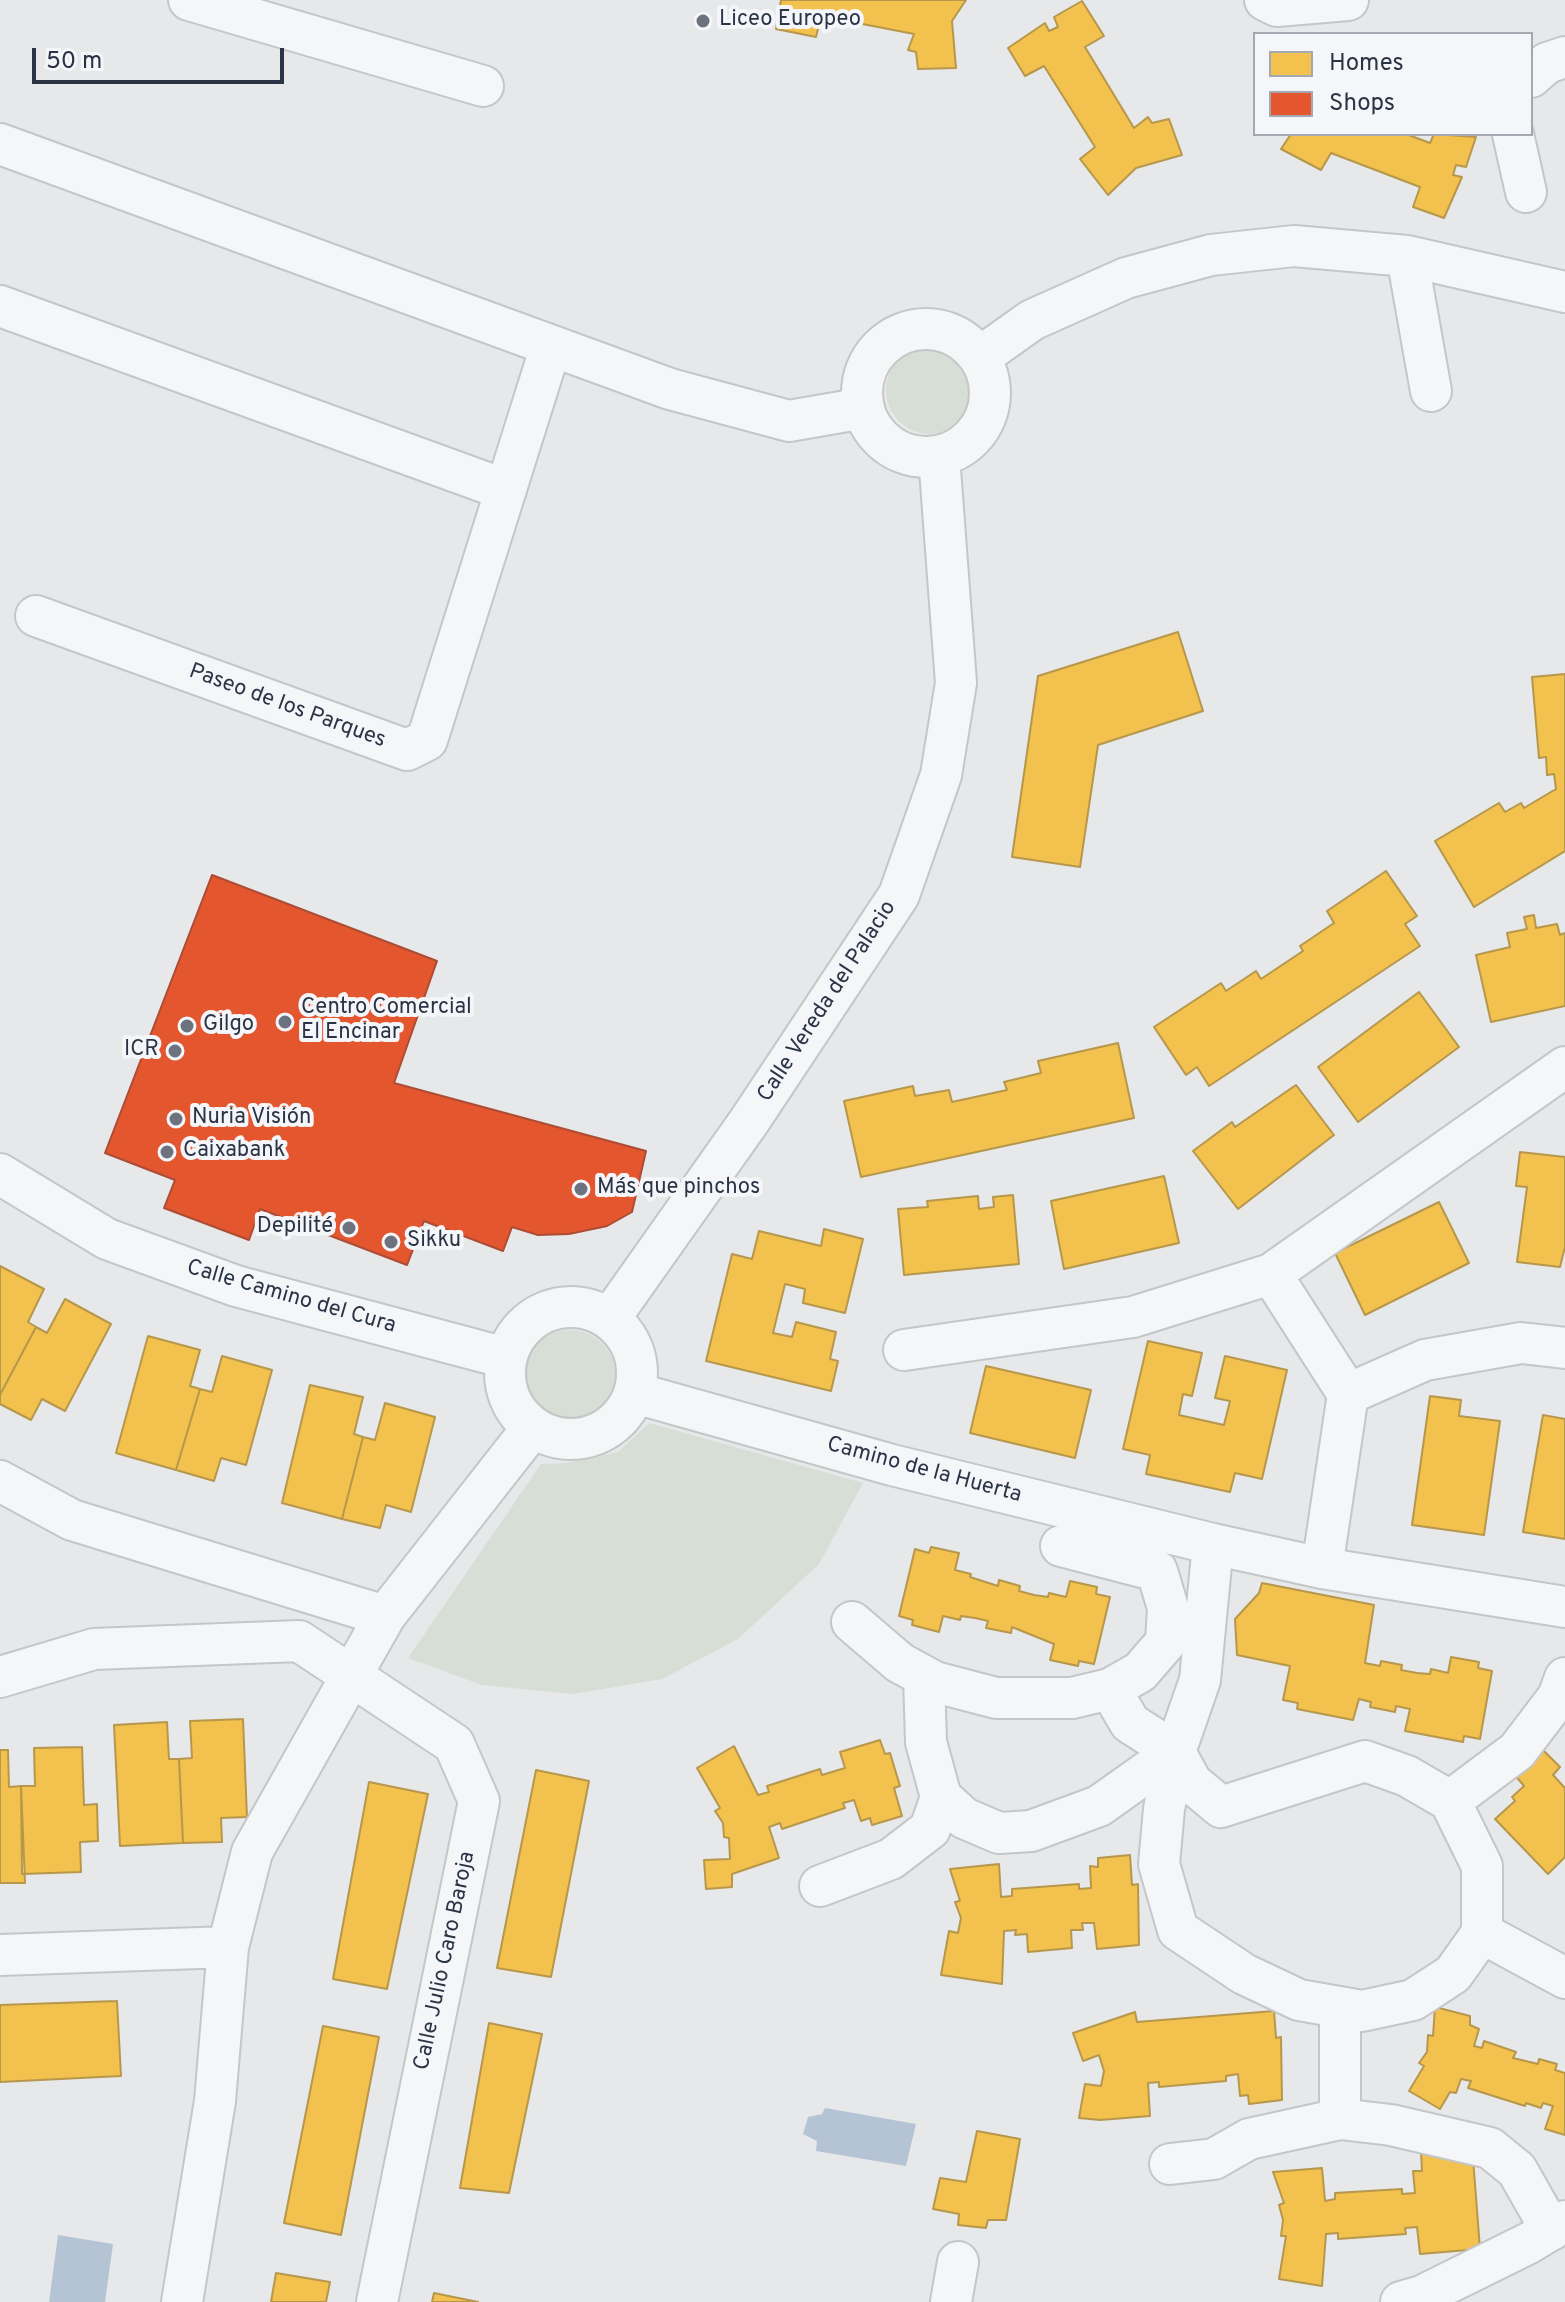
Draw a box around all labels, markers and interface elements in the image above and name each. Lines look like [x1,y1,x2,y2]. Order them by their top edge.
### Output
place label: Liceo Europeo [719,8,861,34]
marker: Liceo Europeo [694,12,712,30]
scale bar [36,32,288,82]
legend [1253,32,1533,136]
text: 50 m [46,47,102,77]
text: Homes [1329,49,1404,79]
text: Shops [1329,89,1395,119]
street label: Paseo de los Parques [185,659,389,755]
street label: Calle Vereda del Palacio [753,896,903,1108]
place label: Centro Comercial El Encinar [301,996,472,1048]
place label: Gilgo [203,1013,254,1039]
marker: Centro Comercial El Encinar [276,1013,294,1031]
marker: Gilgo [178,1017,196,1035]
place label: ICR [124,1038,159,1064]
marker: ICR [166,1042,184,1060]
place label: Nuria Visión [192,1106,311,1132]
marker: Nuria Visión [167,1110,185,1128]
place label: Caixabank [183,1139,285,1165]
marker: Caixabank [158,1143,176,1161]
place label: Más que pinchos [597,1176,760,1202]
marker: Más que pinchos [572,1180,590,1198]
place label: Depilité [257,1215,333,1241]
marker: Depilité [340,1219,358,1237]
place label: Sikku [407,1229,461,1255]
marker: Sikku [382,1233,400,1251]
street label: Calle Camino del Cura [183,1255,399,1341]
street label: Camino de la Huerta [824,1432,1024,1510]
street label: Calle Julio Caro Baroja [410,1849,482,2073]

